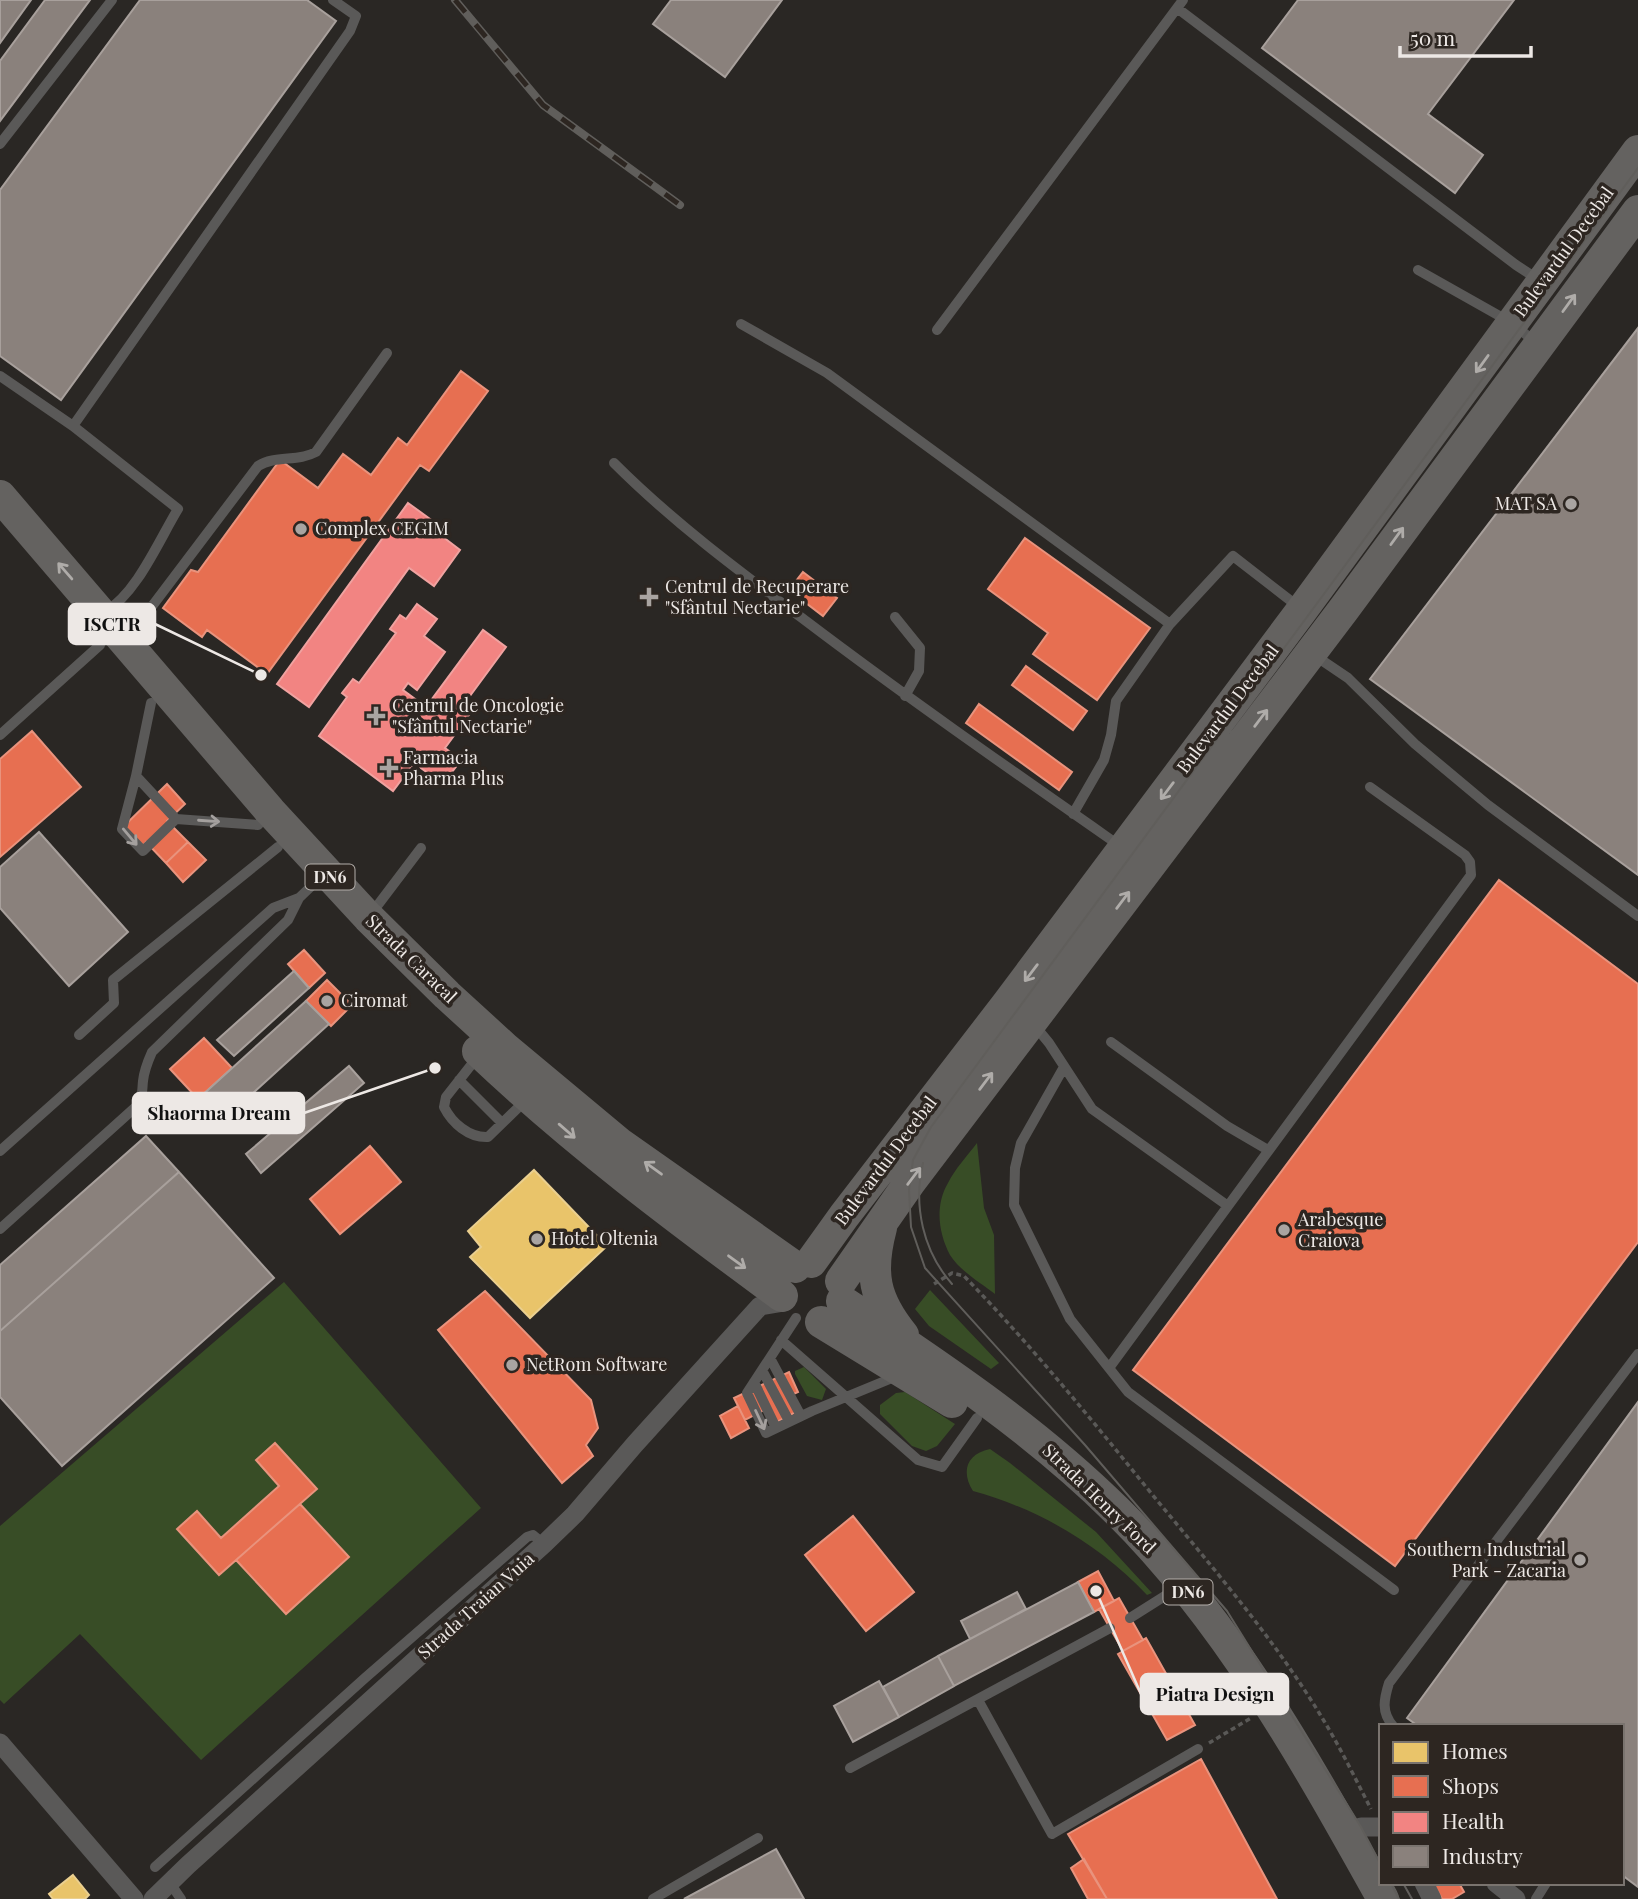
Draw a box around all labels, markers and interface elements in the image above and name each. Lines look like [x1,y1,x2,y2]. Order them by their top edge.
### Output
scale bar [1400,14,1531,58]
text: 50 m [1410,23,1456,51]
street label: Bulevardul Decebal [1508,181,1619,321]
one-way arrow [1562,294,1577,313]
one-way arrow [1475,354,1489,373]
place label: MAT SA [1495,491,1558,515]
marker: MAT SA [1563,496,1579,512]
place label: Complex CEGIM [315,516,449,540]
marker: Complex CEGIM [293,521,309,537]
one-way arrow [1390,528,1405,546]
one-way arrow [57,563,73,581]
place label: Centrul de Recuperare "Sfântul Nectarie" [665,574,849,619]
marker: Centrul de Recuperare "Sfântul Nectarie" [639,587,659,607]
callout: ISCTR [69,604,155,644]
text: ISCTR [83,610,142,636]
street label: Bulevardul Decebal [1171,639,1284,778]
place label: Centrul de Oncologie "Sfântul Nectarie" [392,693,564,738]
marker: Centrul de Oncologie "Sfântul Nectarie" [366,706,386,726]
one-way arrow [1253,710,1268,728]
place label: Farmacia Pharma Plus [403,745,504,790]
marker: Farmacia Pharma Plus [381,760,397,776]
one-way arrow [1160,781,1175,800]
one-way arrow [197,815,220,828]
one-way arrow [122,827,137,845]
road number: DN6 [306,864,354,890]
one-way arrow [1116,891,1131,909]
street label: Strada Caracal [361,909,462,1008]
one-way arrow [1023,963,1038,982]
place label: Ciromat [341,988,408,1012]
marker: Ciromat [319,993,335,1009]
one-way arrow [979,1072,993,1091]
street label: Bulevardul Decebal [829,1091,942,1230]
callout: Shaorma Dream [133,1093,304,1133]
text: Shaorma Dream [147,1099,291,1125]
one-way arrow [558,1123,576,1139]
one-way arrow [644,1161,663,1175]
one-way arrow [906,1167,921,1186]
place label: Arabesque Craiova [1297,1207,1383,1252]
marker: Arabesque Craiova [1276,1222,1292,1238]
place label: Hotel Oltenia [551,1226,658,1250]
marker: Hotel Oltenia [529,1231,545,1247]
one-way arrow [727,1255,746,1269]
place label: NetRom Software [526,1352,667,1376]
marker: NetRom Software [504,1357,520,1373]
one-way arrow [754,1409,767,1430]
street label: Strada Henry Ford [1038,1438,1162,1559]
place label: Southern Industrial Park - Zacaria [1407,1537,1566,1582]
street label: Strada Traian Vuia [412,1546,539,1664]
marker: Southern Industrial Park - Zacaria [1572,1552,1588,1568]
road number: DN6 [1164,1580,1212,1604]
callout: Piatra Design [1141,1674,1288,1714]
text: Piatra Design [1155,1680,1275,1706]
legend [1379,1724,1624,1885]
text: Homes [1442,1736,1508,1764]
text: Shops [1442,1771,1499,1799]
text: Health [1442,1806,1505,1834]
text: Industry [1442,1841,1523,1869]

